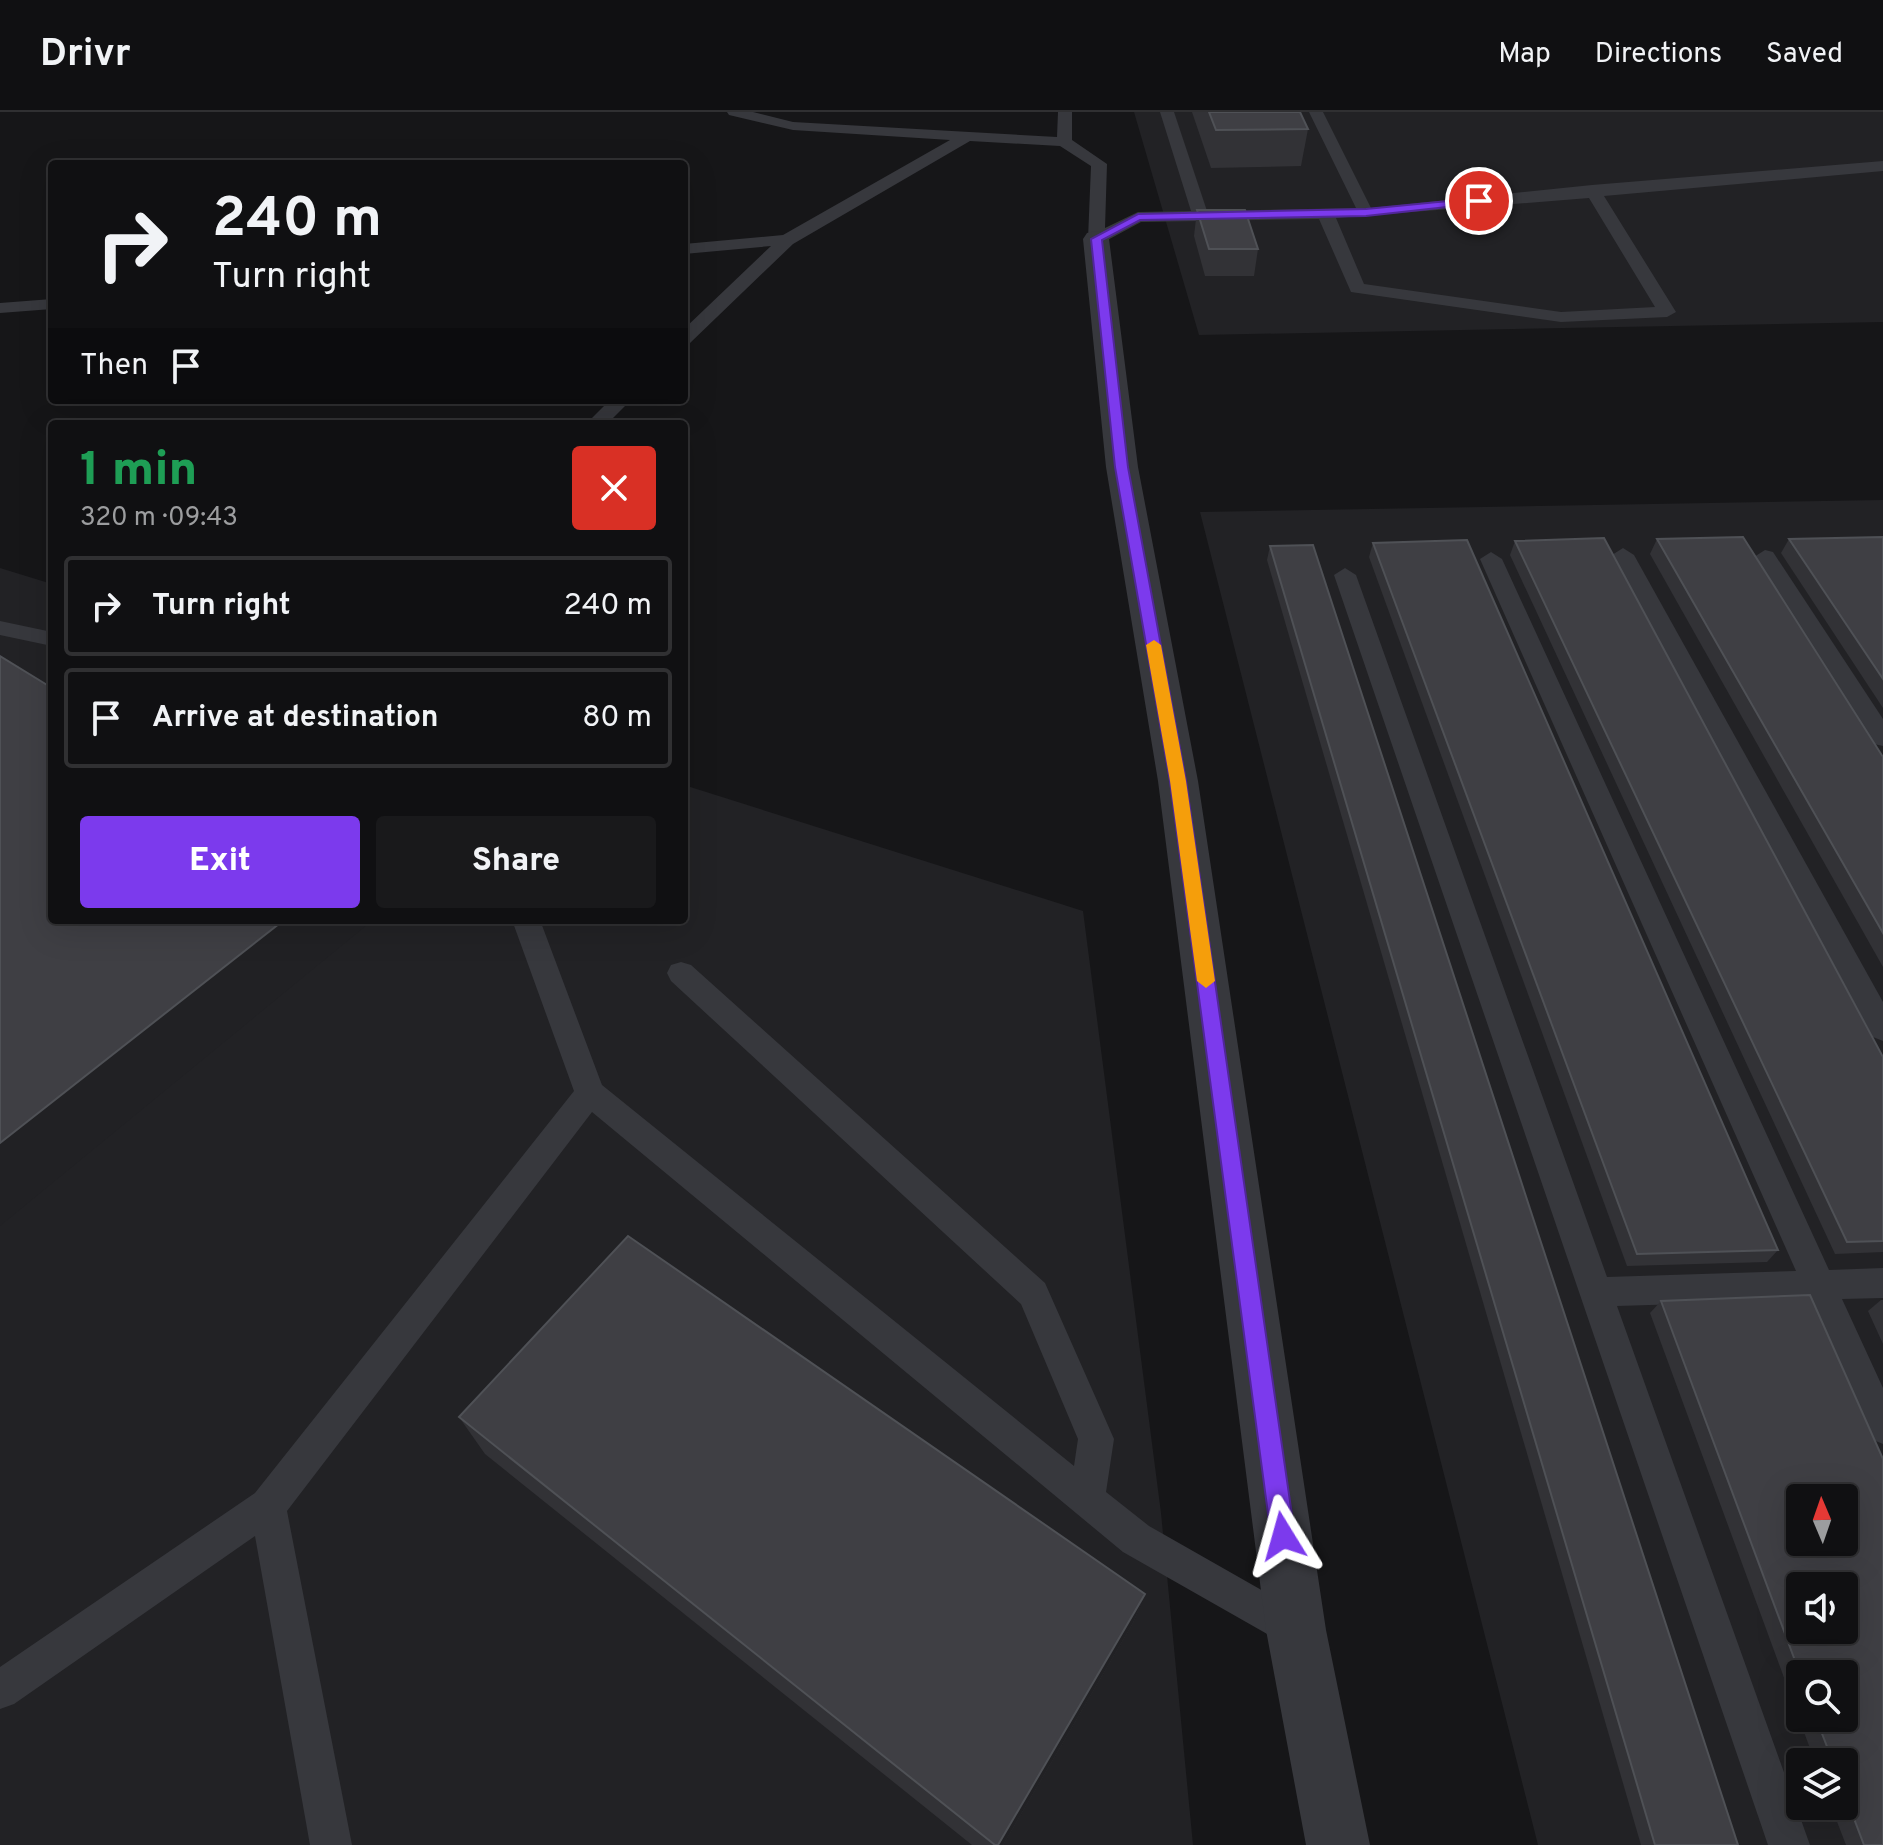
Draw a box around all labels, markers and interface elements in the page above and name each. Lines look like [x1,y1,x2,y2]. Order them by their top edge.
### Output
text: Drivr [40,31,131,80]
text: Map [1498,37,1551,73]
text: Directions [1595,37,1722,73]
text: Saved [1766,37,1843,73]
pin [1445,167,1513,235]
icon: arrive [1457,179,1501,223]
text: 240 m [212,186,382,256]
icon: right [80,192,184,296]
text: Turn right [212,255,371,301]
icon: arrive [164,344,208,388]
text: Then [80,348,148,385]
text: 1 min [80,442,197,502]
button: close [572,446,656,530]
text: 320 m · 09:43 [80,502,238,535]
icon: right [84,584,128,628]
text: Turn right [152,588,290,625]
text: 240 m [564,588,652,625]
icon: arrive [84,696,128,740]
text: Arrive at destination [152,700,438,737]
text: 80 m [582,700,652,737]
button: Exit [80,816,360,908]
button: Share [376,816,656,908]
north arrow [1786,1484,1858,1556]
map controls [1786,1484,1858,1820]
position arrow [1241,1494,1325,1578]
button: sound [1786,1572,1858,1644]
button: search [1786,1660,1858,1732]
button: layers [1786,1748,1858,1820]

